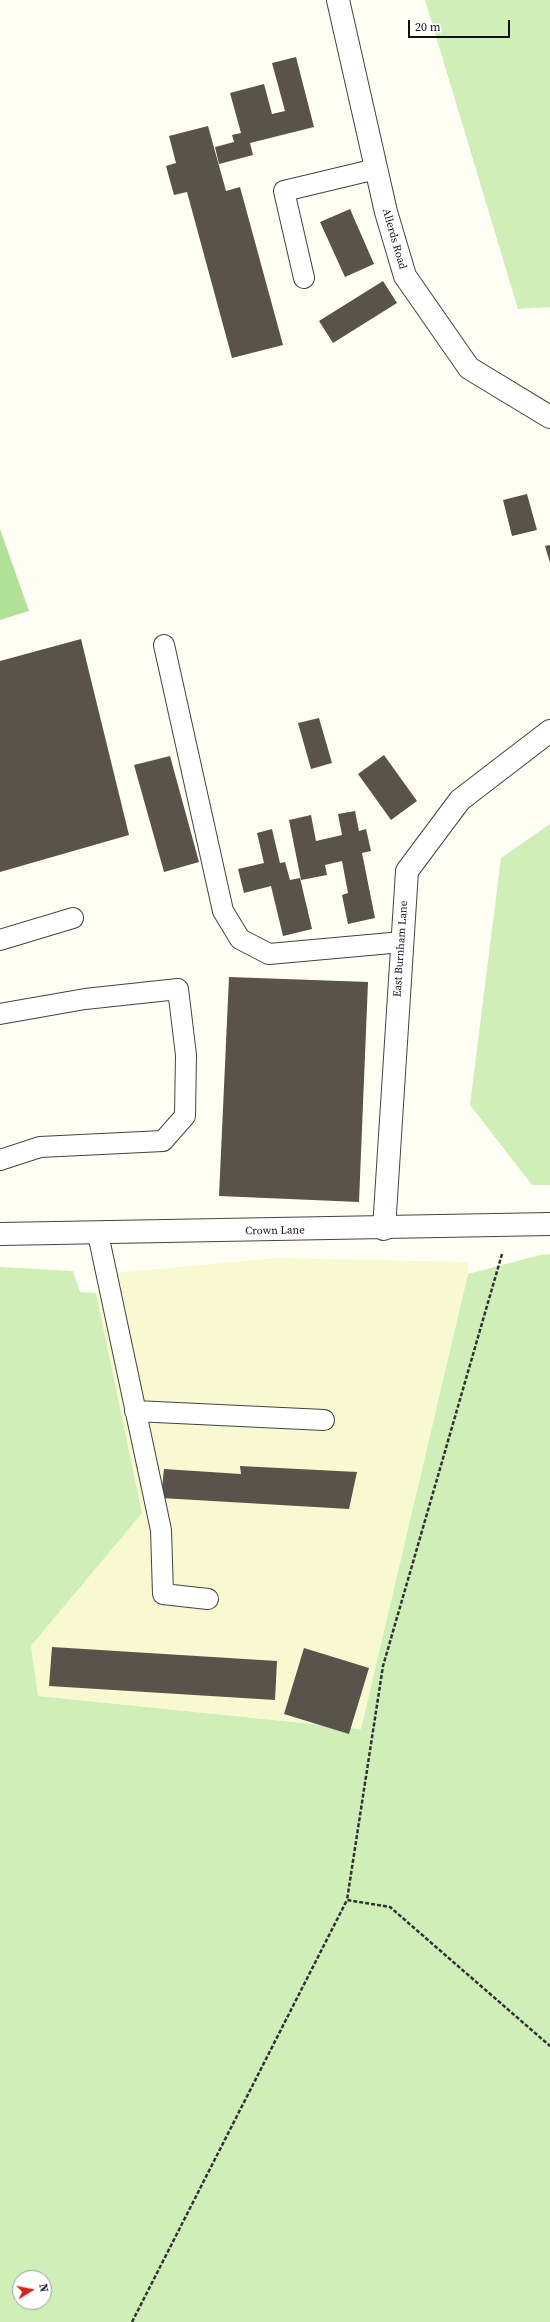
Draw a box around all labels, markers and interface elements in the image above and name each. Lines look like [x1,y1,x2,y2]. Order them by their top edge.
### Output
scale bar [410,12,512,38]
text: 20 m [415,19,441,35]
street label: Allerds Road [379,207,409,271]
street label: East Burnham Lane [391,900,411,998]
street label: Crown Lane [245,1224,305,1238]
north arrow [12,2270,52,2310]
text: N [35,2283,51,2293]

